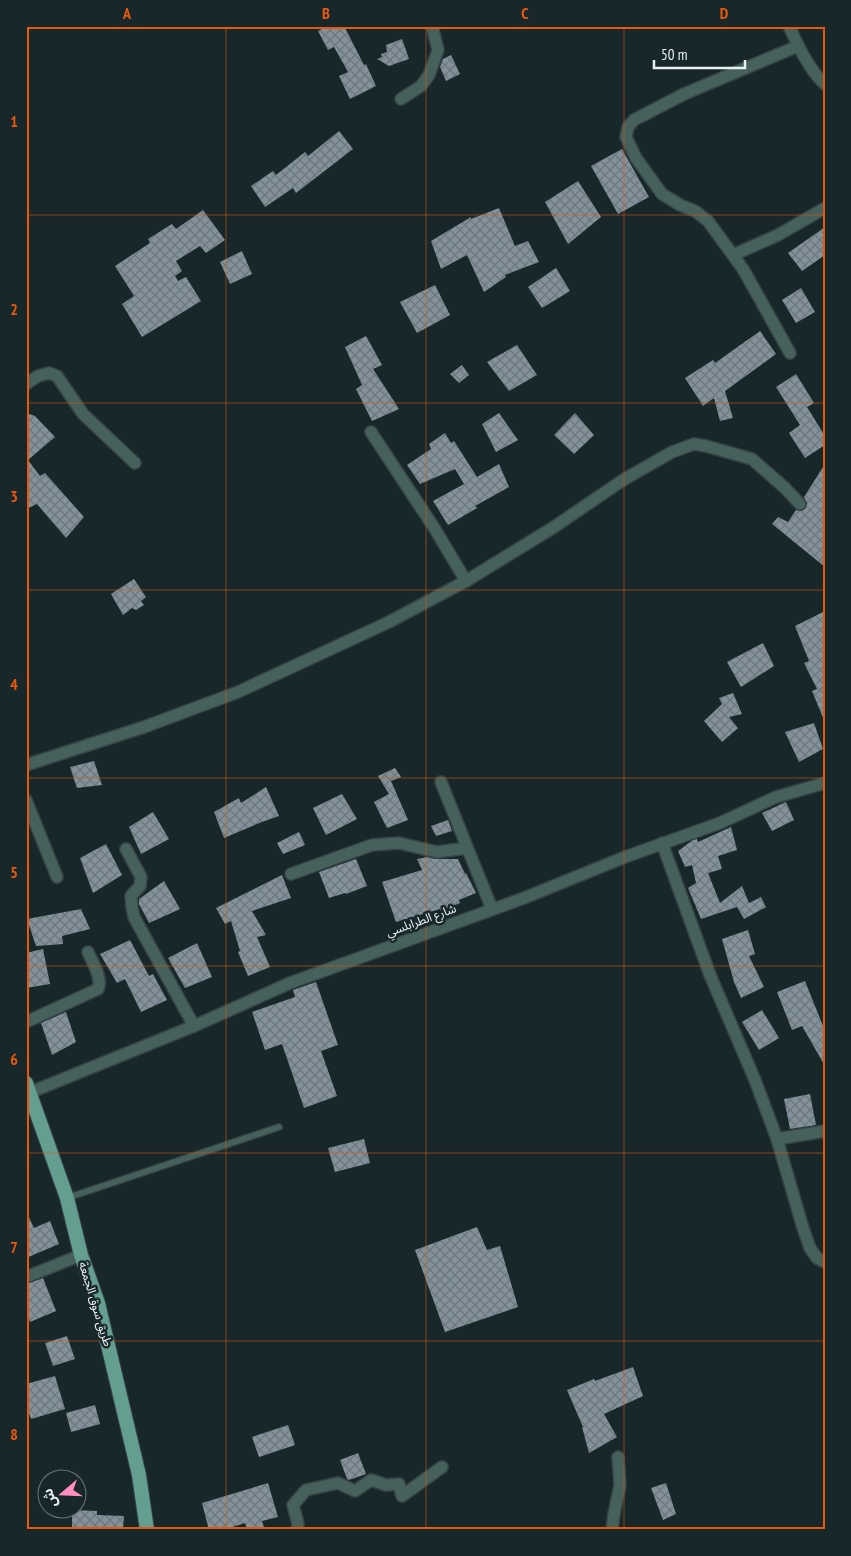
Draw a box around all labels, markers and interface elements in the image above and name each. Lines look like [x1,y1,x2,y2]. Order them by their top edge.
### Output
text: A [122,3,132,23]
text: B [322,3,330,23]
text: C [521,3,529,23]
text: D [720,3,729,23]
scale bar [654,38,745,70]
text: 50 m [661,45,687,64]
text: 1 [10,111,18,131]
text: 2 [10,299,18,319]
text: 3 [10,486,18,506]
text: 4 [10,674,18,694]
text: 5 [10,862,18,882]
street label: شارع الطرابلسي [384,900,459,942]
text: 6 [10,1049,18,1069]
text: 7 [10,1237,18,1257]
street label: طريق سوق الجمعة [75,1260,116,1349]
text: 8 [10,1424,18,1444]
north arrow [38,1468,88,1518]
text: ش [38,1486,61,1510]

